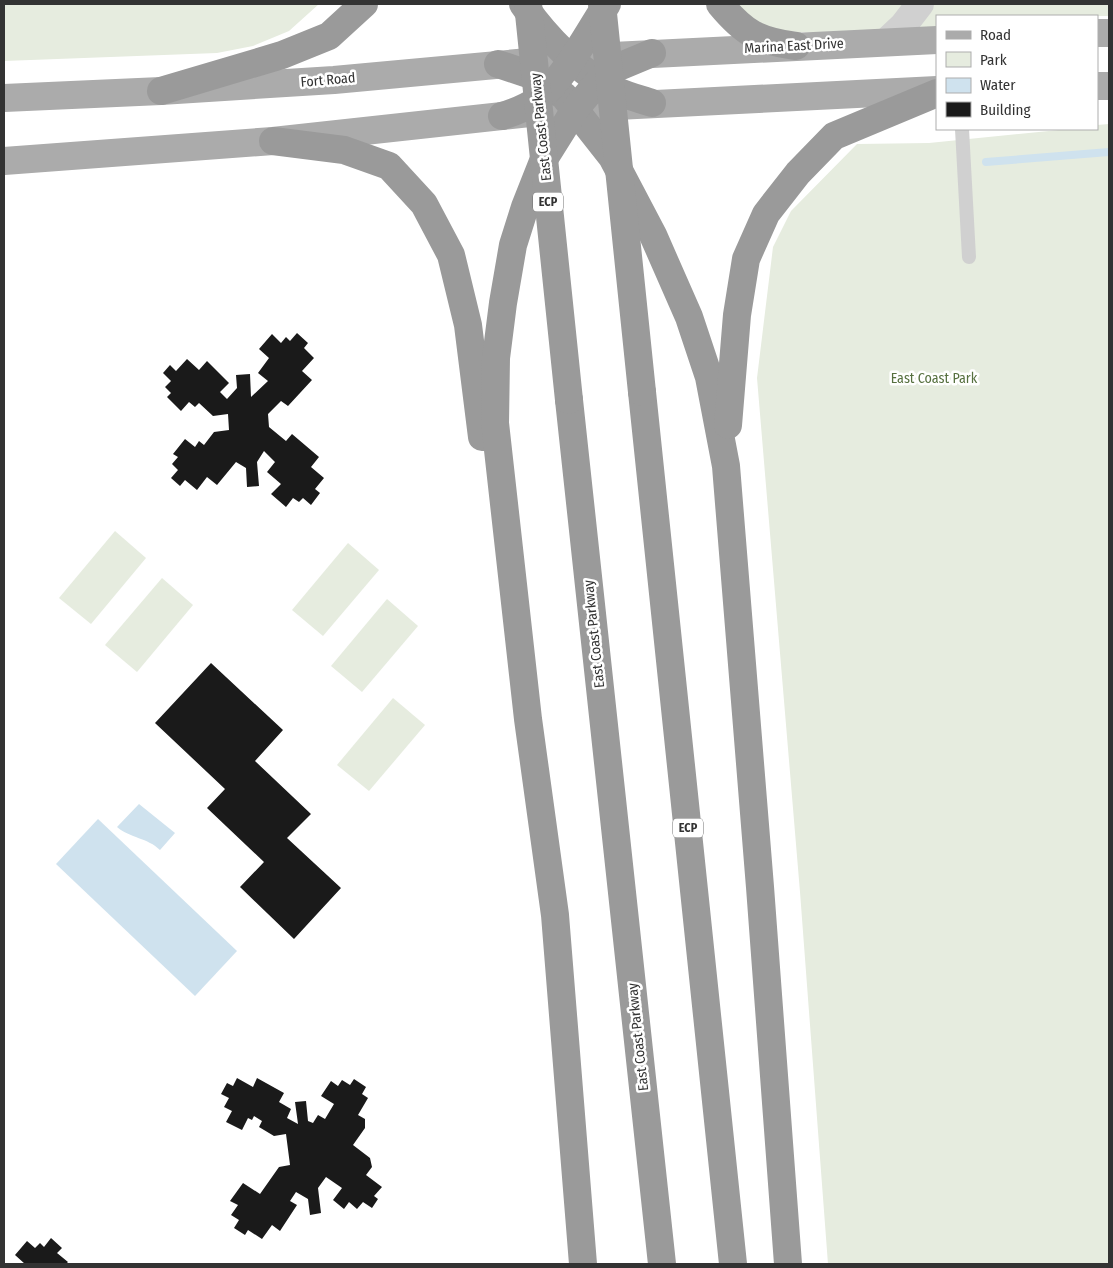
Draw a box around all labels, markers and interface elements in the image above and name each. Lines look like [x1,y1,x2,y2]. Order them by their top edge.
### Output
legend [936,15,1098,130]
text: Road [980,26,1011,44]
street label: Marina East Drive [744,35,844,57]
text: Park [980,51,1007,69]
street label: Fort Road [300,69,356,91]
street label: East Coast Parkway [527,71,555,182]
text: Water [980,76,1016,94]
text: Building [980,101,1031,119]
road number: ECP [533,192,563,212]
park label: East Coast Park [891,370,978,387]
street label: East Coast Parkway [580,578,608,689]
road number: ECP [673,818,703,838]
street label: East Coast Parkway [624,981,652,1092]

